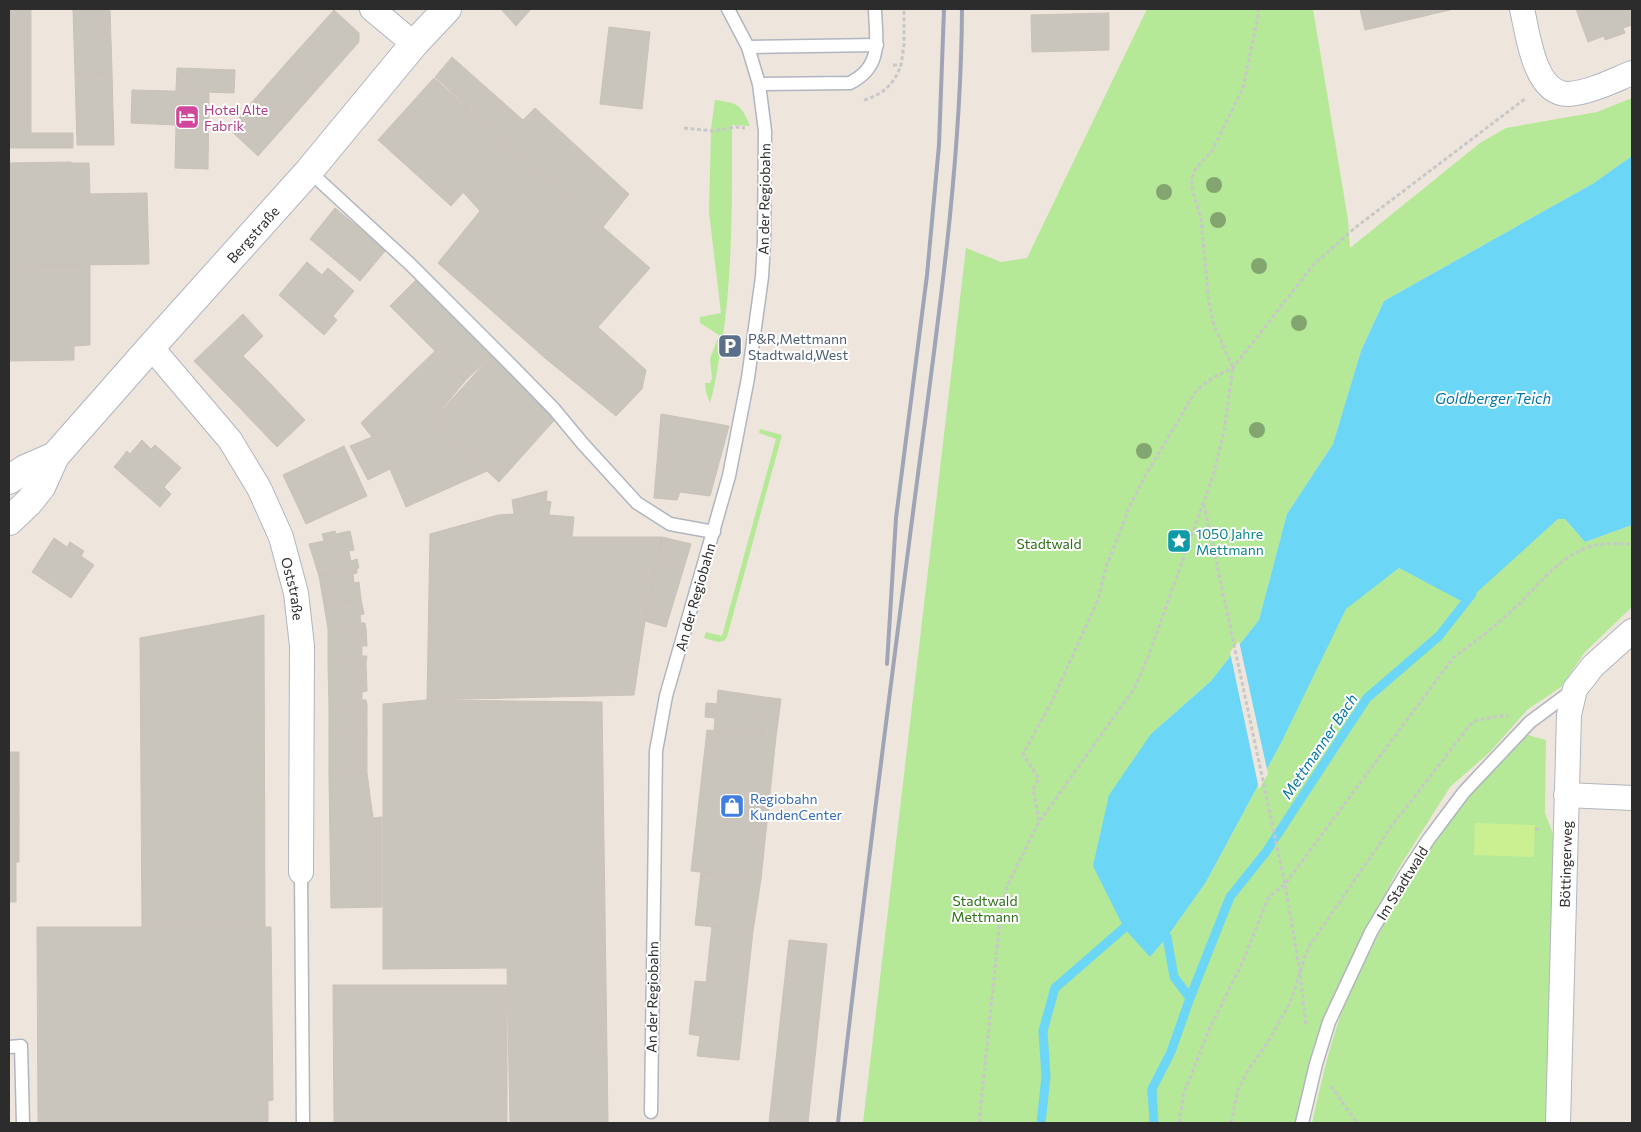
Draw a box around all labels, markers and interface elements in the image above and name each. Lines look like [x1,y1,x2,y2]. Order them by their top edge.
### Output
place label: Hotel Alte Fabrik [204,101,268,134]
hotel icon: Hotel Alte Fabrik [174,104,200,130]
street label: An der Regiobahn [755,143,773,255]
street label: Bergstraße [223,202,282,266]
place label: P&R,Mettmann Stadtwald,West [748,330,848,363]
parking icon: P&R,Mettmann Stadtwald,West [717,333,743,359]
water label: Goldberger Teich [1435,389,1551,407]
place label: 1050 Jahre Mettmann [1196,525,1264,558]
place icon: 1050 Jahre Mettmann [1166,528,1192,554]
park label: Stadtwald [1017,535,1082,552]
street label: An der Regiobahn [671,541,719,653]
street label: Oststraße [278,555,308,621]
water label: Mettmanner Bach [1277,690,1361,802]
place label: Regiobahn KundenCenter [750,790,843,823]
shop icon: Regiobahn KundenCenter [719,793,745,819]
street label: Böttingerweg [1555,820,1575,908]
street label: Im Stadtwald [1373,843,1431,923]
park label: Stadtwald Mettmann [951,892,1019,925]
street label: An der Regiobahn [643,941,661,1053]

